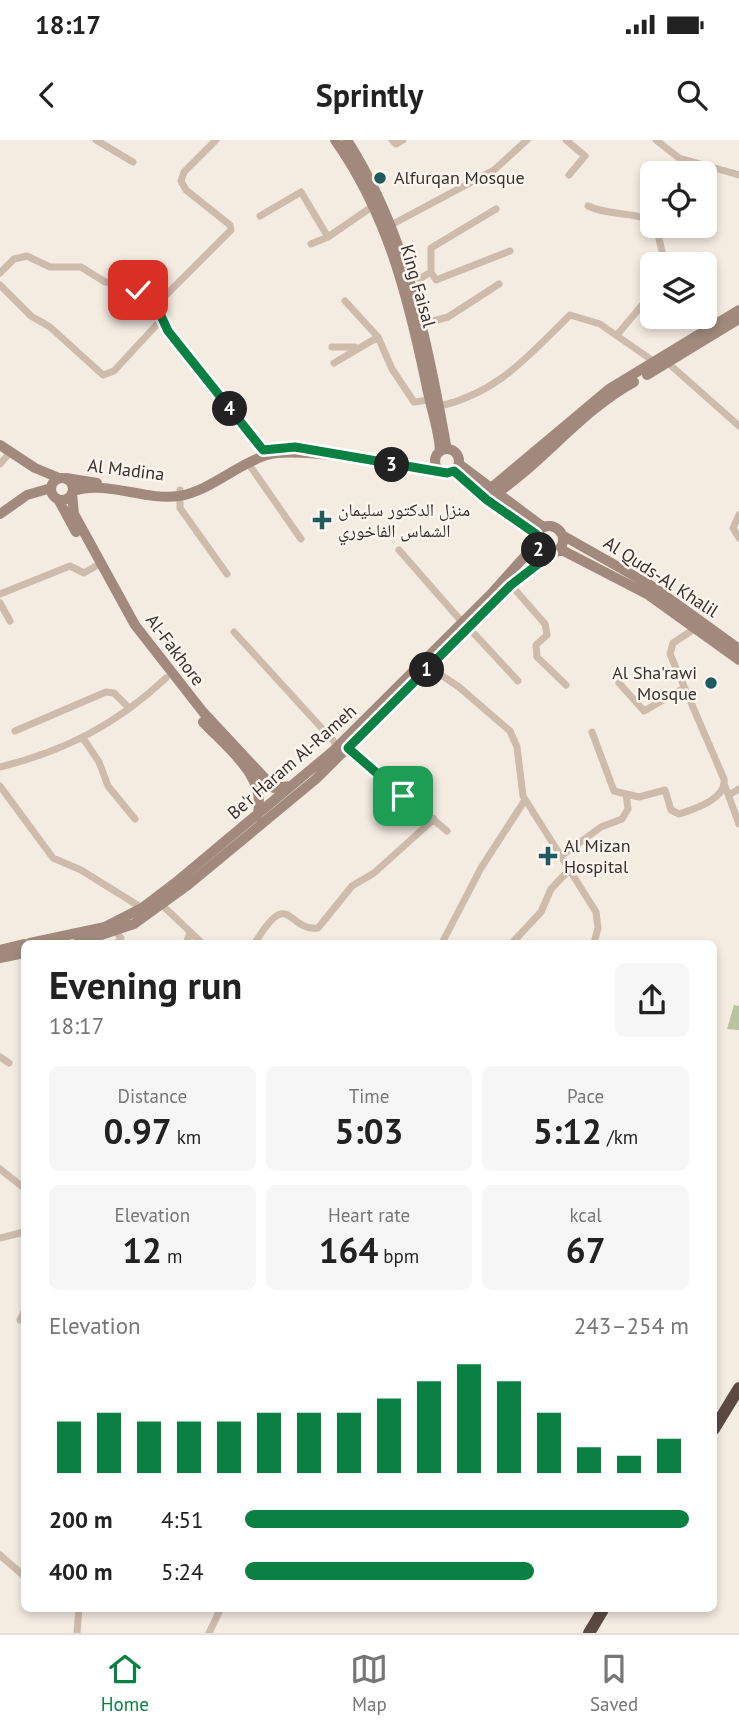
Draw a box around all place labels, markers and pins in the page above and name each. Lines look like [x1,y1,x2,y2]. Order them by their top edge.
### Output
place label: Alfurqan Mosque [394,166,525,189]
marker: Alfurqan Mosque [372,170,388,186]
pin [108,260,168,320]
pin: 4 [212,392,247,426]
pin: 3 [374,448,410,482]
place label: منزل الدكتور سليمان الشماس الفاخوري [338,498,470,546]
marker: منزل الدكتور سليمان الشماس الفاخوري [312,510,332,530]
pin: 2 [522,532,556,568]
pin: 1 [410,652,444,688]
place label: Al Sha'rawi Mosque [612,661,697,705]
marker: Al Sha'rawi Mosque [703,675,719,691]
pin [373,766,433,826]
place label: Al Mizan Hospital [564,834,630,878]
marker: Al Mizan Hospital [538,846,558,866]

